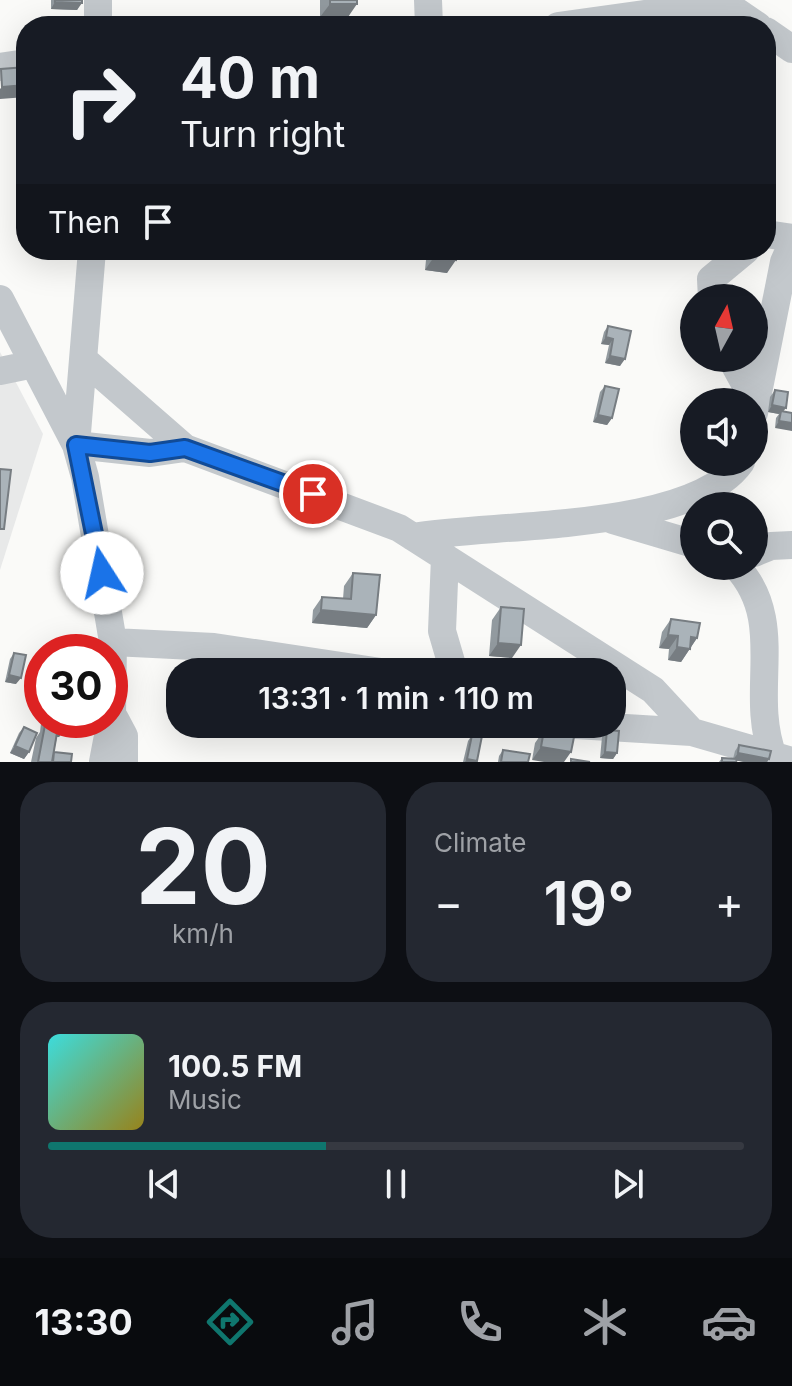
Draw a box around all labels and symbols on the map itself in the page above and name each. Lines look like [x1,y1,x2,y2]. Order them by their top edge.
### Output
north arrow [680,284,768,372]
pin [279,460,347,528]
position arrow [60,531,144,615]
speed limit sign: 30 [24,634,128,738]

